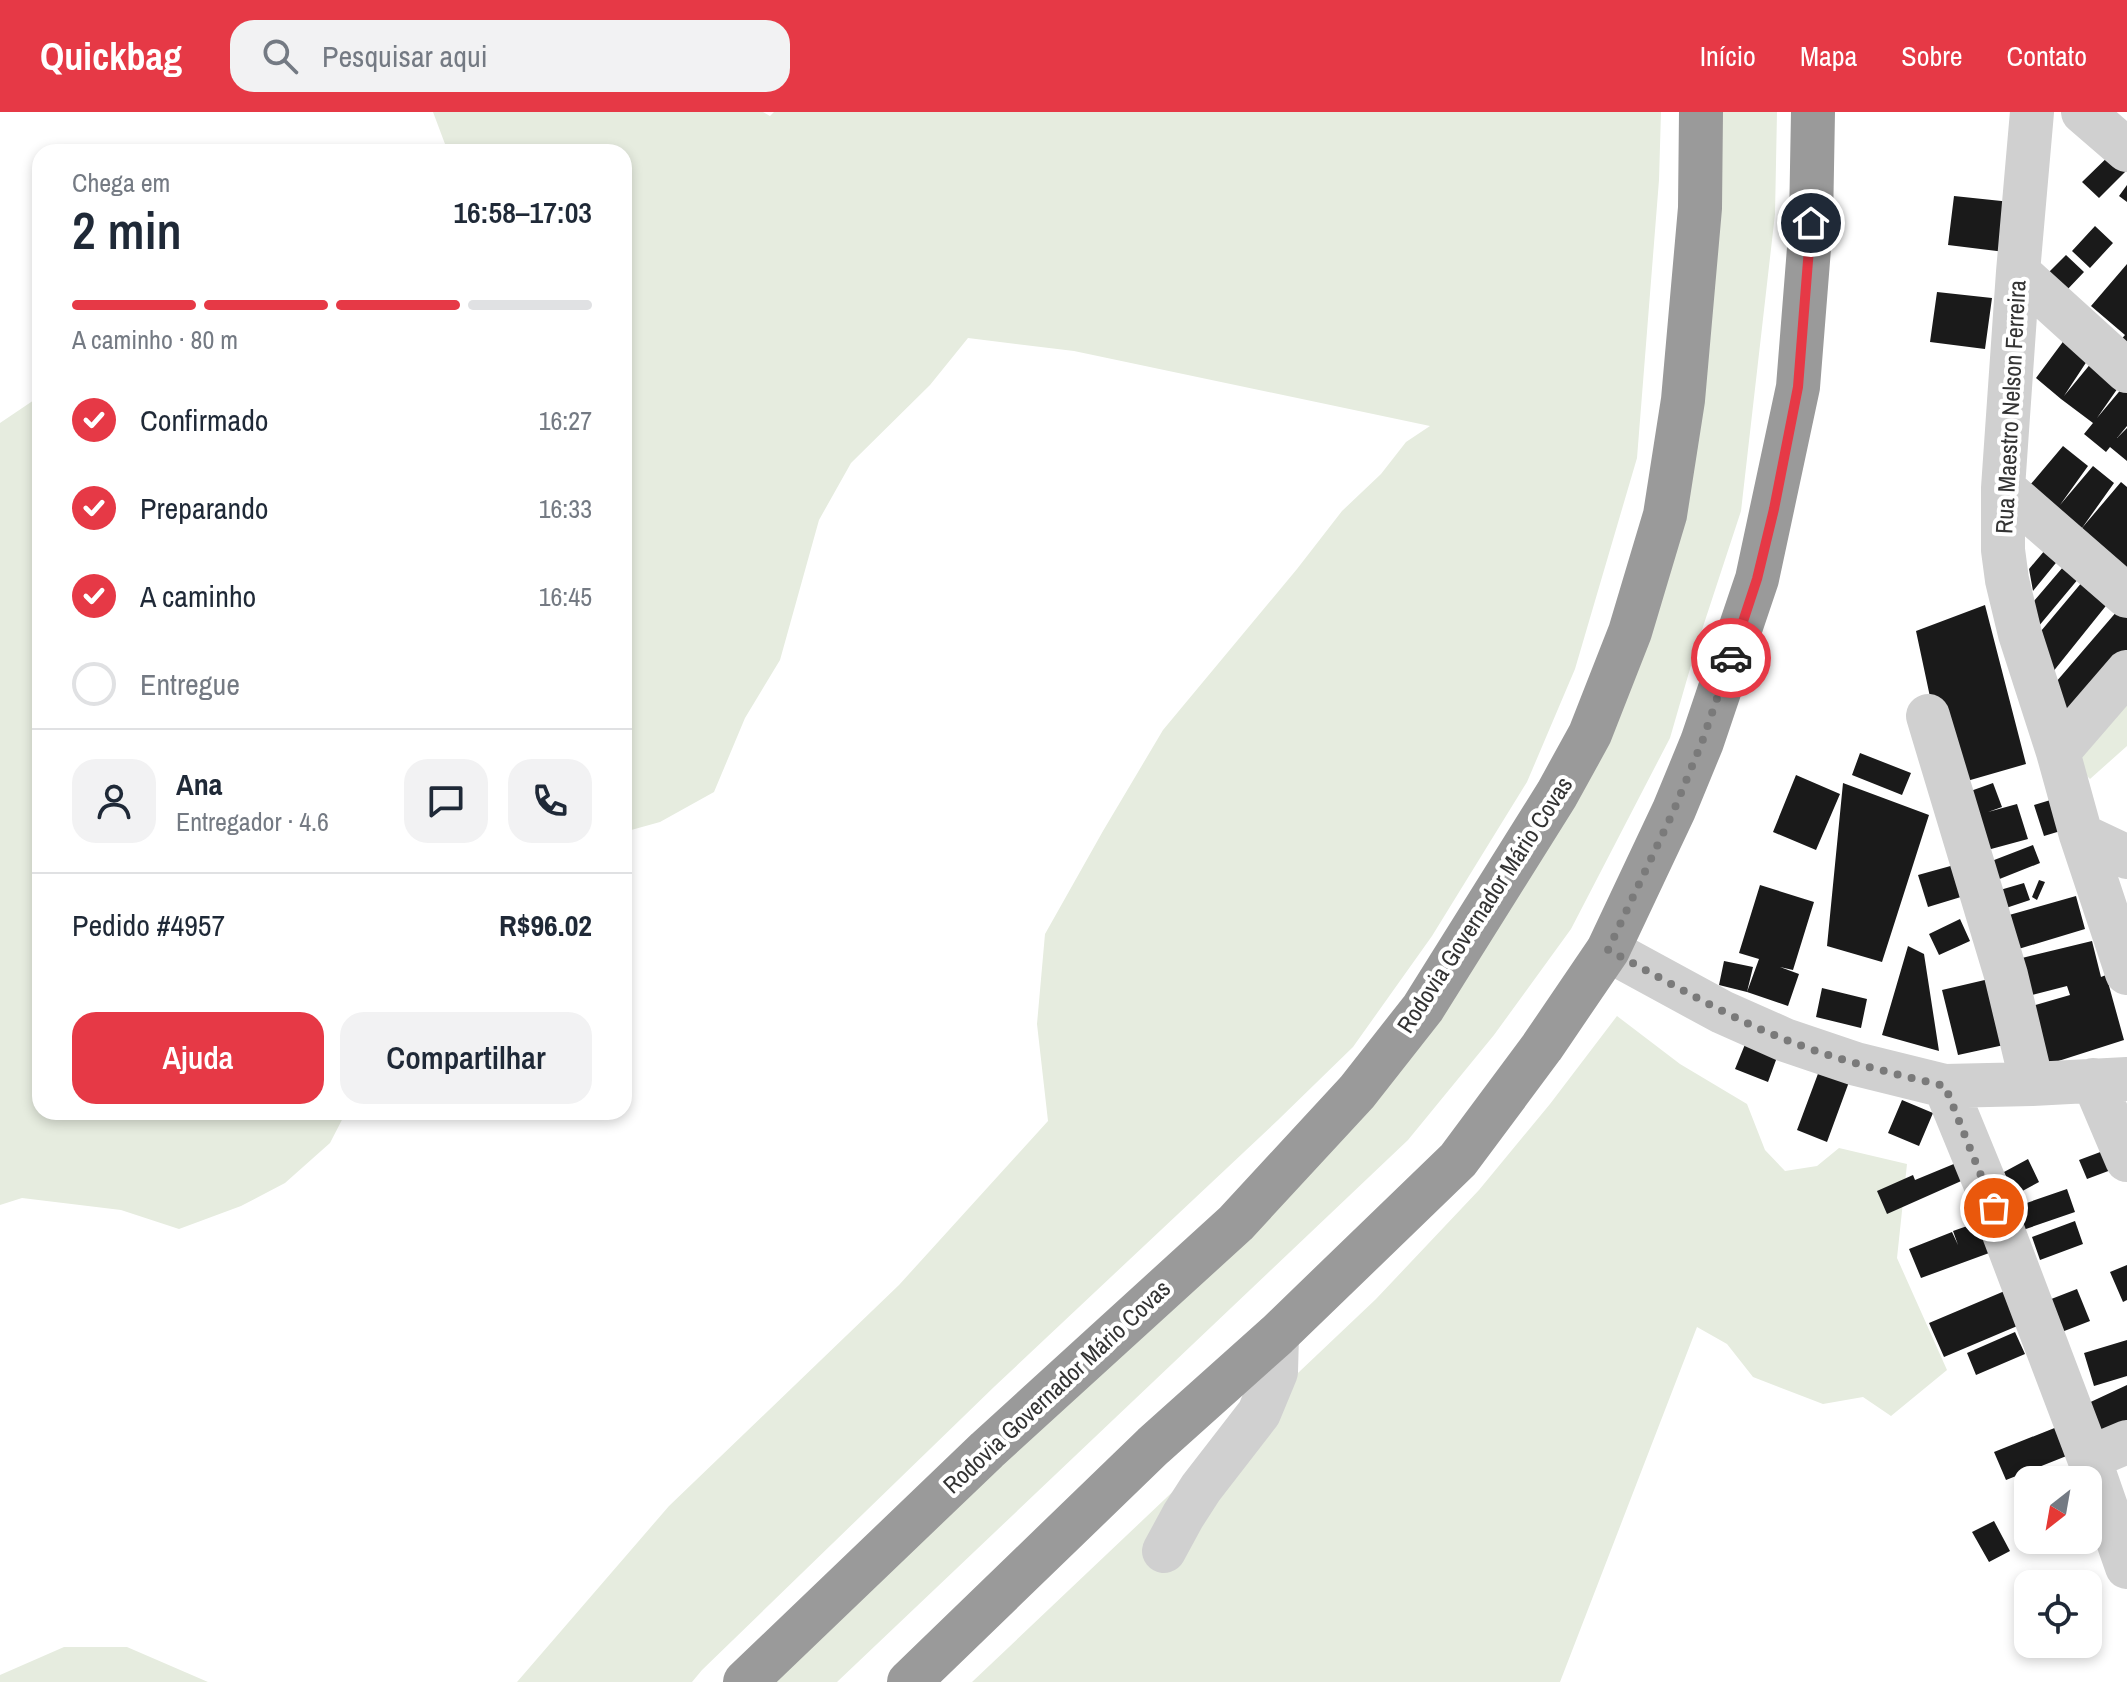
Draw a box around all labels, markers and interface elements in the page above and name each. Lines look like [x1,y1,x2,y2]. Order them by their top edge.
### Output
search box [230,20,790,92]
text: Quickbag [40,31,182,82]
icon: search [258,34,302,78]
text: Pesquisar aqui [322,36,488,76]
text: Início [1700,37,1756,75]
text: Mapa [1800,37,1857,75]
text: Sobre [1901,37,1963,75]
text: Contato [2007,37,2087,75]
text: Chega em [72,165,170,200]
pin [1777,189,1845,257]
text: 16:58–17:03 [453,192,592,232]
text: 2 min [72,195,182,265]
icon: home [1789,201,1833,245]
street label: Rua Maestro Nelson Ferreira [1987,279,2033,535]
text: A caminho · 80 m [72,322,238,357]
icon: check [72,398,116,442]
text: Confirmado [140,400,269,440]
text: 16:27 [539,403,592,438]
icon: check [72,486,116,530]
text: Preparando [140,488,269,528]
text: 16:33 [539,491,592,526]
icon: check [72,574,116,618]
text: A caminho [140,576,256,616]
text: 16:45 [539,579,592,614]
courier [1691,618,1771,698]
icon: car [1709,636,1753,680]
text: Entregue [140,664,240,704]
button: person [72,759,156,843]
button: chat [404,759,488,843]
button: phone [508,759,592,843]
text: Ana [176,764,222,804]
street label: Rodovia Governador Mário Covas [1389,770,1579,1039]
text: Entregador · 4.6 [176,804,329,839]
text: Pedido #4957 [72,905,225,945]
text: R$96.02 [499,905,592,945]
button: Ajuda [72,1012,324,1104]
button: Compartilhar [340,1012,592,1104]
pin [1960,1174,2028,1242]
icon: bag [1972,1186,2016,1230]
street label: Rodovia Governador Mário Covas [936,1272,1177,1500]
north arrow [2014,1466,2102,1554]
map controls [2014,1466,2102,1658]
button: locate [2014,1570,2102,1658]

